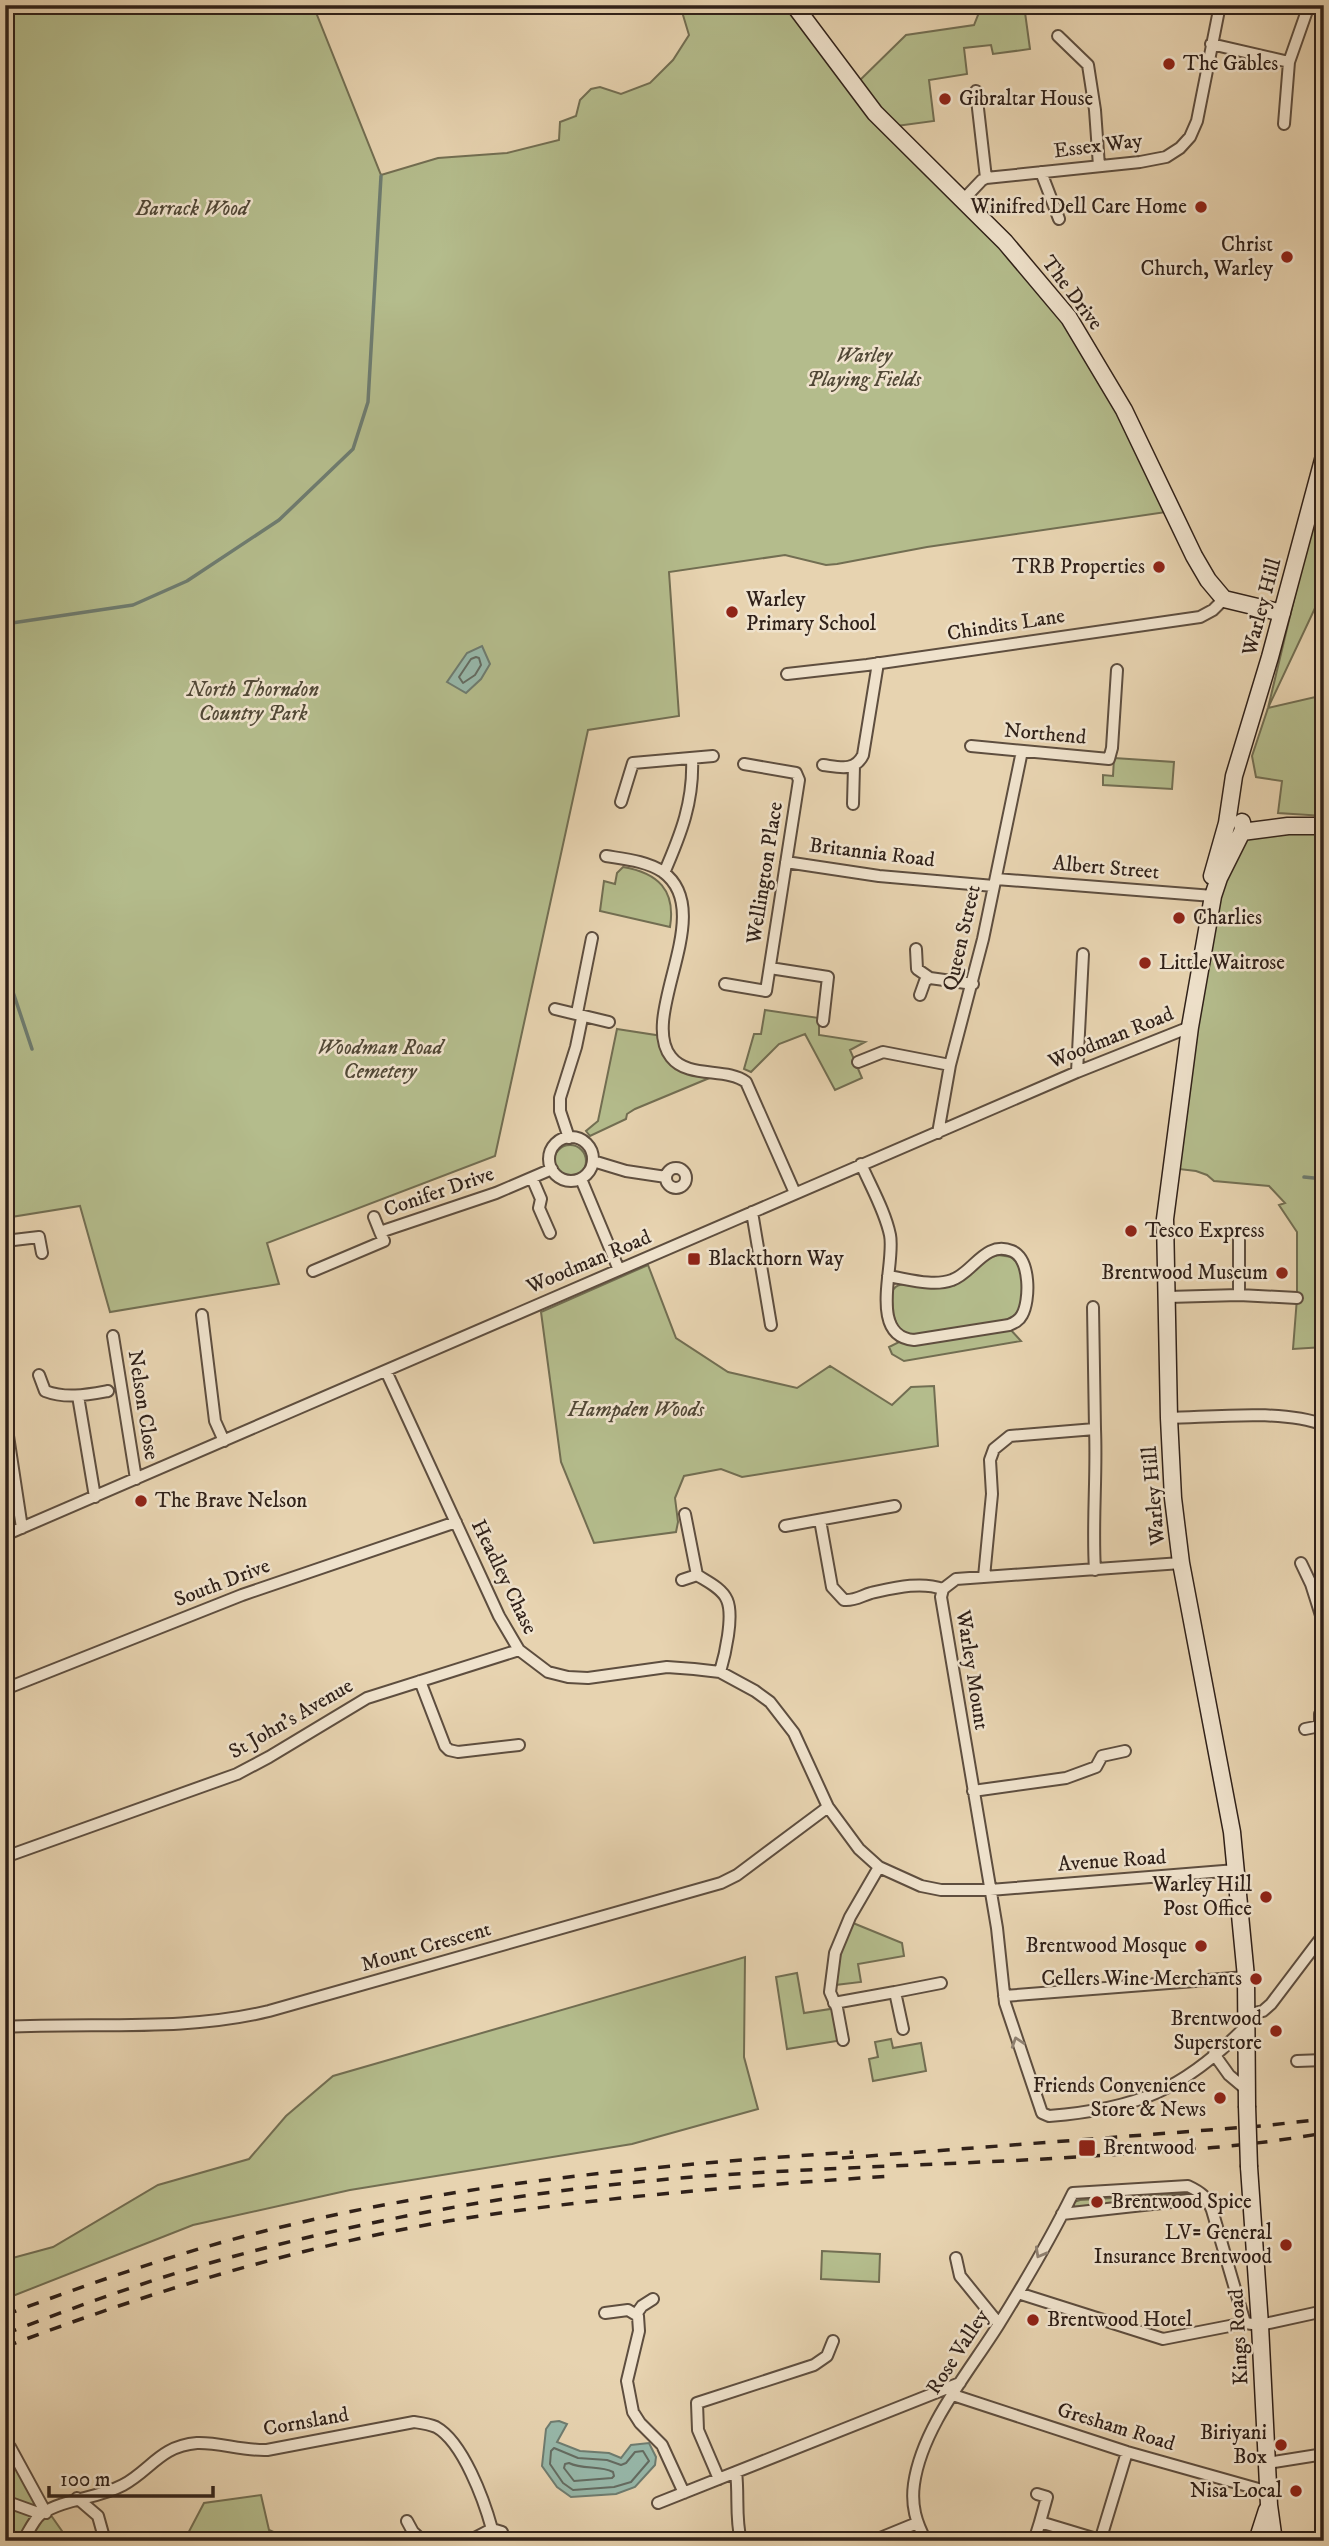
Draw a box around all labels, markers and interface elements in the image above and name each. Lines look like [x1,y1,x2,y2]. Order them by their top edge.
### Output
place label: The Gables [1183,51,1278,77]
marker: The Gables [1161,56,1177,72]
place label: Gibraltar House [959,86,1093,112]
marker: Gibraltar House [937,91,953,107]
street label: Essex Way [1052,128,1145,164]
place label: Winifred Dell Care Home [970,194,1187,220]
park label: Barrack Wood [135,196,251,222]
marker: Winifred Dell Care Home [1193,199,1209,215]
place label: Christ Church, Warley [1141,232,1274,282]
marker: Christ Church, Warley [1279,249,1295,265]
street label: The Drive [1035,251,1109,336]
park label: Warley Playing Fields [807,343,922,393]
place label: TRB Properties [1012,554,1145,580]
street label: Warley Hill [1236,555,1288,659]
marker: TRB Properties [1151,559,1167,575]
place label: Warley Primary School [745,587,877,637]
street label: Chindits Lane [945,603,1067,647]
marker: Warley Primary School [724,604,740,620]
park label: North Thorndon Country Park [186,677,319,727]
street label: Northend [1003,717,1088,751]
street label: Wellington Place [741,800,789,947]
street label: Britannia Road [808,832,937,874]
street label: Albert Street [1052,850,1161,886]
street label: Queen Street [937,882,987,994]
place label: Charlies [1193,905,1262,931]
marker: Charlies [1171,910,1187,926]
place label: Little Waitrose [1159,950,1285,976]
marker: Little Waitrose [1137,955,1153,971]
street label: Woodman Road [1044,1001,1178,1075]
park label: Woodman Road Cemetery [317,1035,446,1085]
street label: Conifer Drive [380,1161,498,1223]
place label: Tesco Express [1145,1218,1264,1244]
marker: Tesco Express [1123,1223,1139,1239]
street label: Woodman Road [522,1224,656,1300]
place label: Blackthorn Way [708,1246,845,1272]
marker: Blackthorn Way [686,1251,702,1267]
place label: Brentwood Museum [1101,1260,1268,1286]
marker: Brentwood Museum [1274,1265,1290,1281]
street label: Nelson Close [122,1348,165,1462]
park label: Hampden Woods [567,1397,705,1423]
street label: Warley Hill [1137,1445,1171,1548]
place label: The Brave Nelson [155,1488,307,1514]
marker: The Brave Nelson [133,1493,149,1509]
street label: Headley Chase [465,1515,543,1639]
street label: South Drive [170,1553,274,1613]
street label: Warley Mount [950,1607,994,1732]
street label: St John's Avenue [224,1673,358,1765]
street label: Avenue Road [1057,1844,1168,1878]
place label: Warley Hill Post Office [1151,1872,1253,1922]
marker: Warley Hill Post Office [1258,1889,1274,1905]
street label: Mount Crescent [358,1916,494,1978]
place label: Brentwood Mosque [1026,1933,1187,1959]
marker: Brentwood Mosque [1193,1938,1209,1954]
place label: Cellers Wine Merchants [1041,1966,1242,1992]
marker: Cellers Wine Merchants [1248,1971,1264,1987]
place label: Brentwood Superstore [1170,2006,1263,2056]
marker: Brentwood Superstore [1268,2023,1284,2039]
one-way arrow [1011,2036,1025,2048]
place label: Friends Convenience Store & News [1033,2073,1206,2123]
marker: Friends Convenience Store & News [1212,2090,1228,2106]
place label: Brentwood [1103,2135,1195,2161]
marker: Brentwood [1077,2138,1097,2158]
place label: Brentwood Spice [1111,2189,1252,2215]
marker: Brentwood Spice [1089,2194,1105,2210]
place label: LV= General Insurance Brentwood [1094,2220,1273,2270]
marker: LV= General Insurance Brentwood [1278,2237,1294,2253]
one-way arrow [1035,2246,1048,2259]
street label: Kings Road [1223,2288,1255,2386]
street label: Rose Valley [921,2304,996,2400]
place label: Brentwood Hotel [1047,2307,1193,2333]
marker: Brentwood Hotel [1025,2312,1041,2328]
street label: Gresham Road [1054,2397,1179,2457]
street label: Cornsland [261,2402,351,2442]
place label: Biriyani Box [1200,2420,1267,2470]
marker: Biriyani Box [1273,2437,1289,2453]
scale bar [49,2455,214,2499]
text: 100 m [60,2467,111,2493]
place label: Nisa Local [1190,2478,1283,2504]
marker: Nisa Local [1288,2483,1304,2499]

